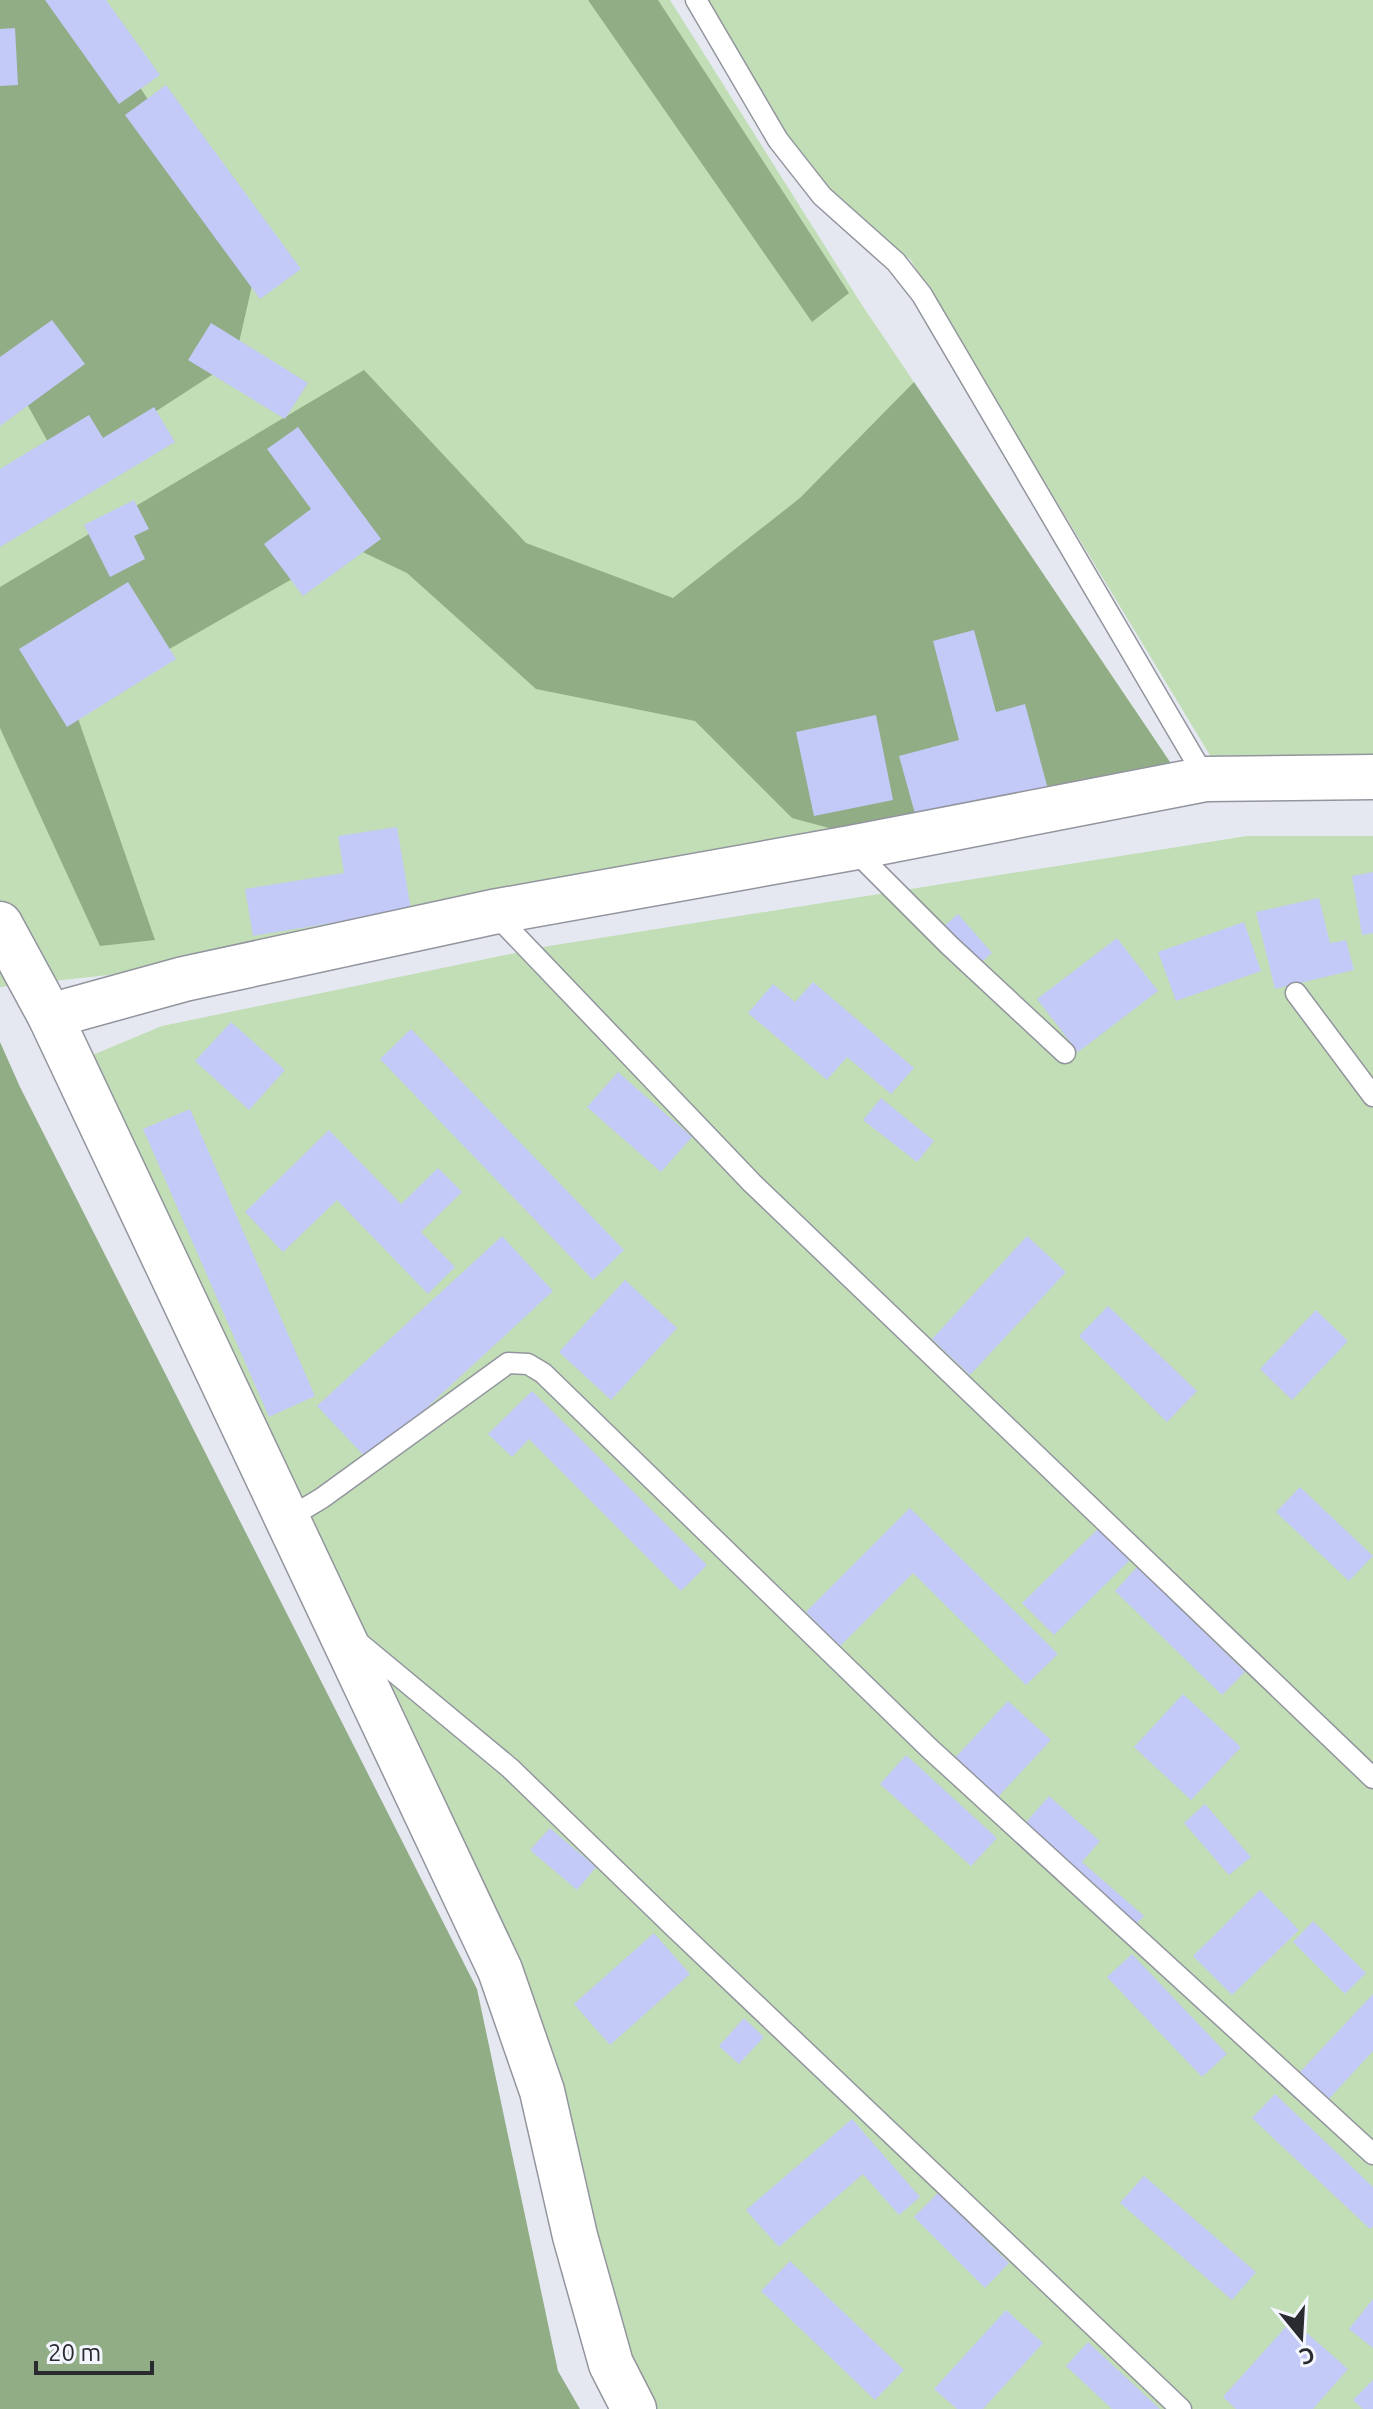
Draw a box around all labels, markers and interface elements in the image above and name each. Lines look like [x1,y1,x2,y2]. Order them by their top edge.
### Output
north arrow [1261,2297,1341,2377]
scale bar [36,2325,152,2375]
text: 20 m [48,2339,101,2366]
text: С [1297,2342,1318,2371]

